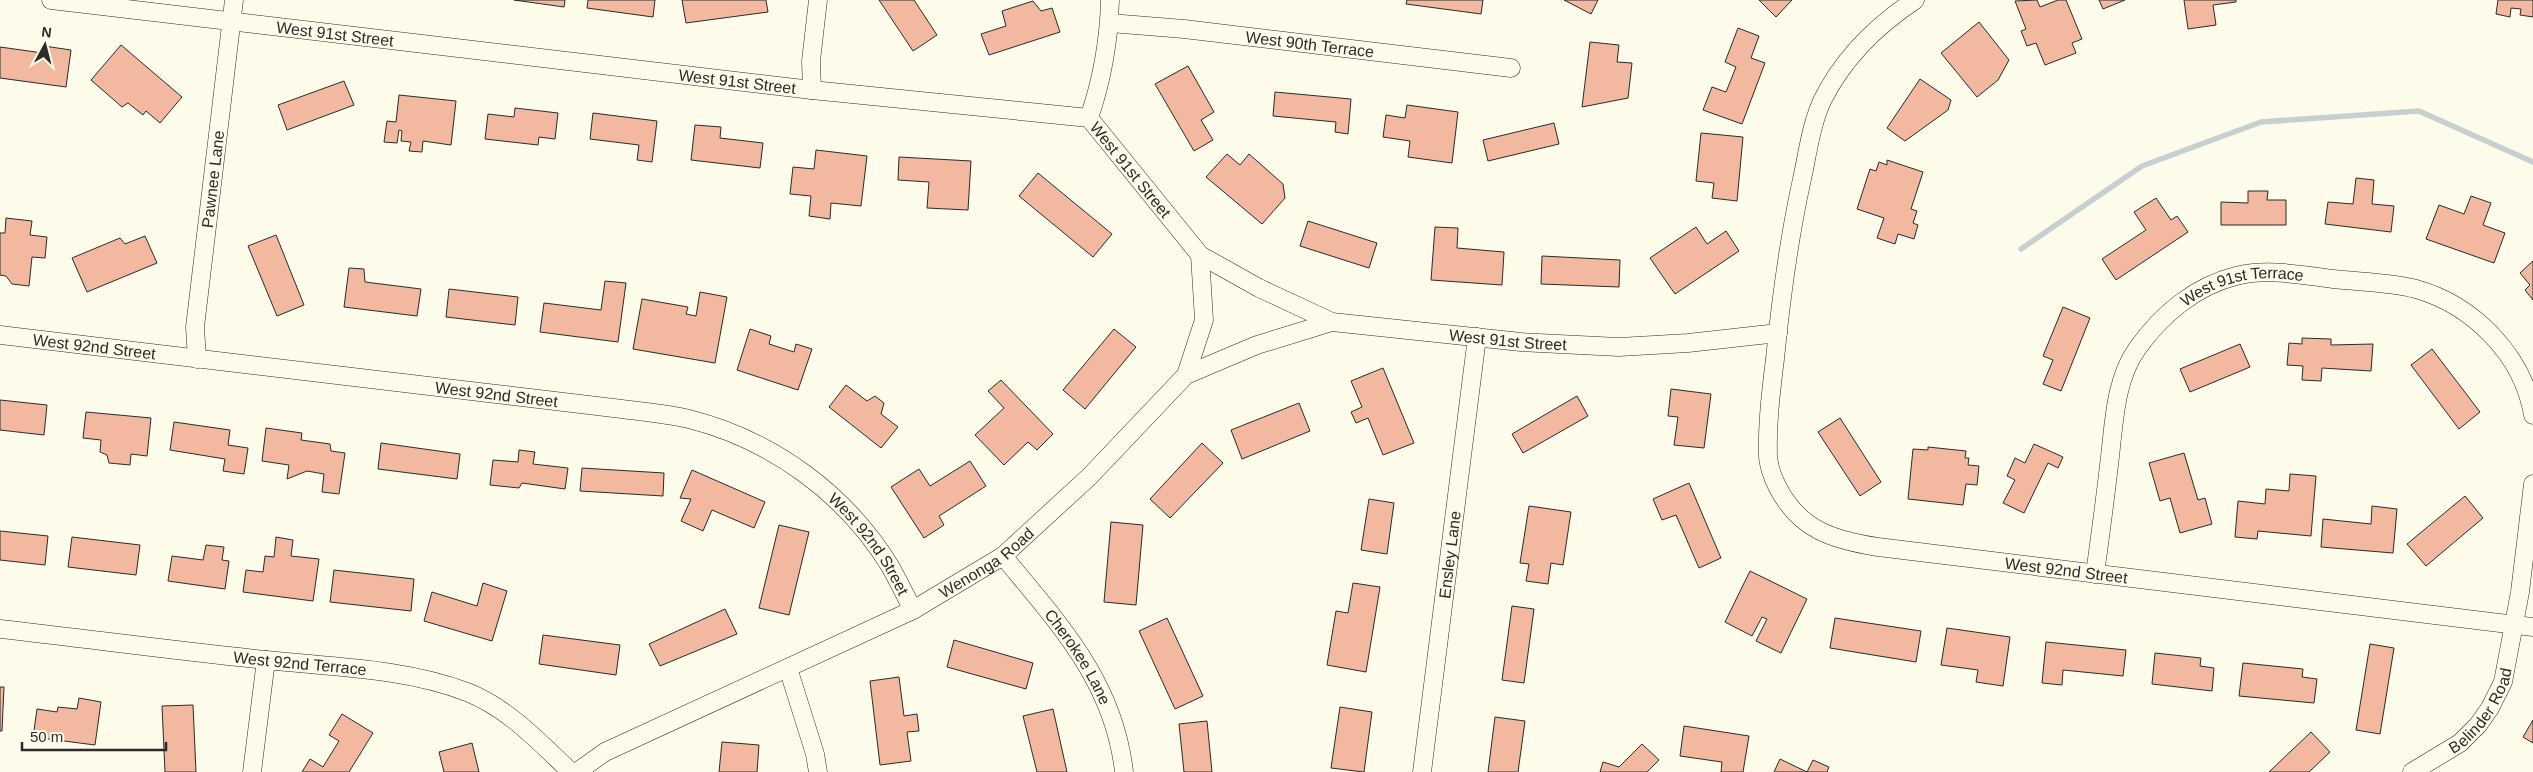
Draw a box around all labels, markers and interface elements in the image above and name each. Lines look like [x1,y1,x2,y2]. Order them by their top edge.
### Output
street label: West 91st Street [275,19,395,50]
north arrow [20,20,70,70]
text: N [41,24,53,41]
street label: West 90th Terrace [1245,28,1375,61]
street label: West 91st Street [678,66,797,97]
street label: West 91st Street [1087,119,1174,221]
street label: Pawnee Lane [199,129,227,229]
street label: West 91st Terrace [2177,264,2305,309]
street label: West 91st Street [1448,326,1568,353]
street label: West 92nd Street [32,331,157,363]
street label: West 92nd Street [434,379,559,410]
street label: West 92nd Street [825,490,912,598]
street label: Ensley Lane [1436,510,1464,600]
street label: Wenonga Road [936,524,1037,601]
street label: West 92nd Street [2004,555,2129,586]
street label: Cherokee Lane [1041,606,1114,707]
street label: West 92nd Terrace [233,649,368,678]
street label: Belinder Road [2446,666,2515,757]
scale bar [22,720,166,752]
text: 50 m [30,728,63,745]

